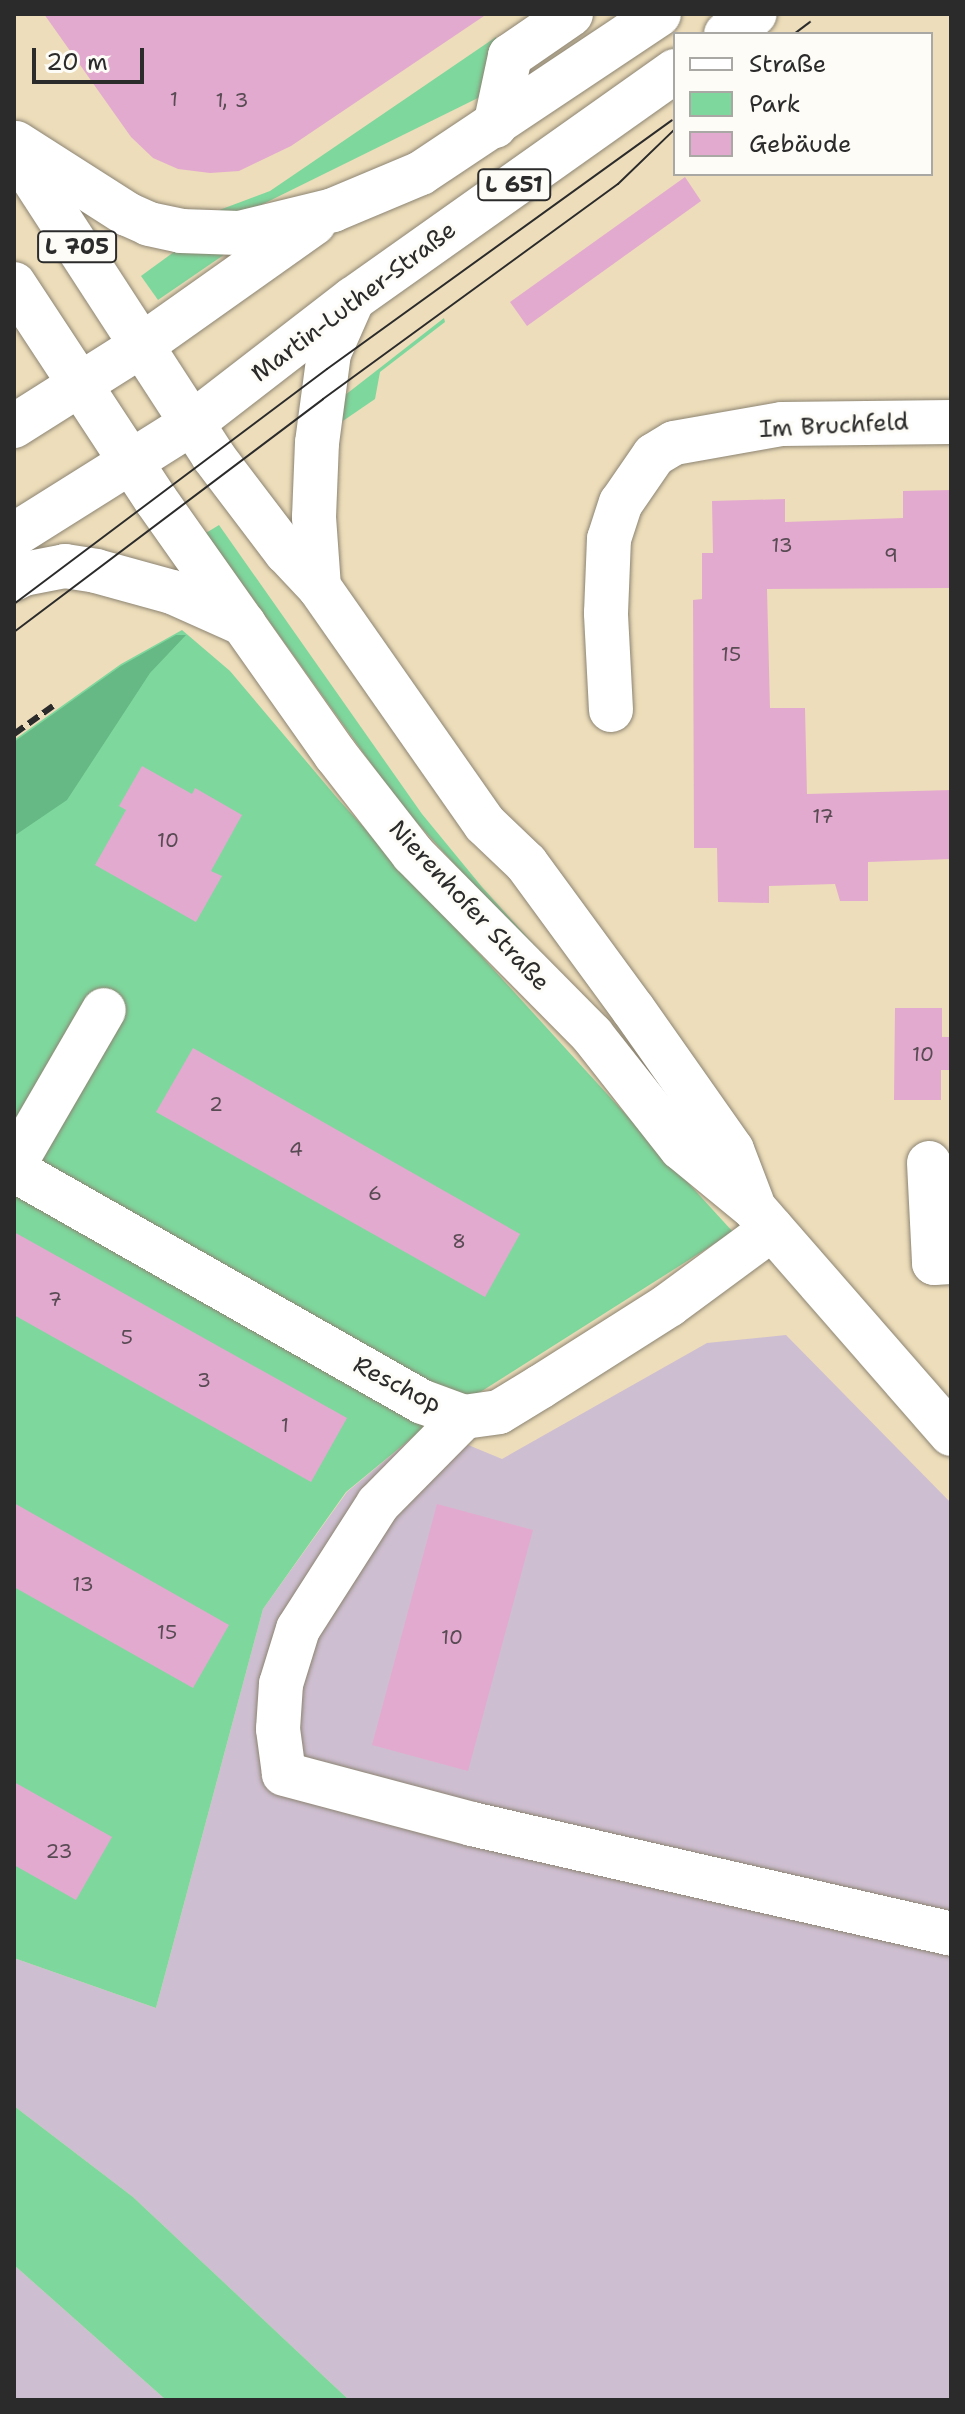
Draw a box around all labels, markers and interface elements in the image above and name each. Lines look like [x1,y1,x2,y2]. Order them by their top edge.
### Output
scale bar [36,32,148,82]
legend [673,32,933,176]
text: 20 m [46,46,108,78]
text: Straße [749,48,826,80]
house number: 1 [170,87,178,111]
house number: 1, 3 [216,88,248,112]
text: Park [749,88,801,120]
text: Gebäude [749,128,851,160]
road number: L 651 [476,167,552,203]
street label: Martin-Luther-Straße [246,216,462,388]
road number: L 705 [37,229,117,265]
street label: Im Bruchfeld [759,408,909,444]
house number: 13 [771,533,793,557]
house number: 9 [884,543,898,567]
house number: 15 [721,642,741,666]
house number: 17 [812,804,834,828]
street label: Nierenhofer Straße [383,815,555,997]
house number: 10 [157,828,179,852]
house number: 10 [912,1042,934,1066]
house number: 2 [209,1092,223,1116]
house number: 4 [289,1137,303,1161]
house number: 6 [368,1181,382,1205]
house number: 8 [452,1229,466,1253]
house number: 7 [48,1287,62,1311]
house number: 5 [121,1325,133,1349]
street label: Reschop [348,1351,446,1419]
house number: 3 [197,1368,211,1392]
house number: 1 [281,1413,289,1437]
house number: 13 [72,1572,94,1596]
house number: 15 [157,1620,177,1644]
house number: 10 [441,1625,463,1649]
house number: 23 [46,1839,72,1863]

